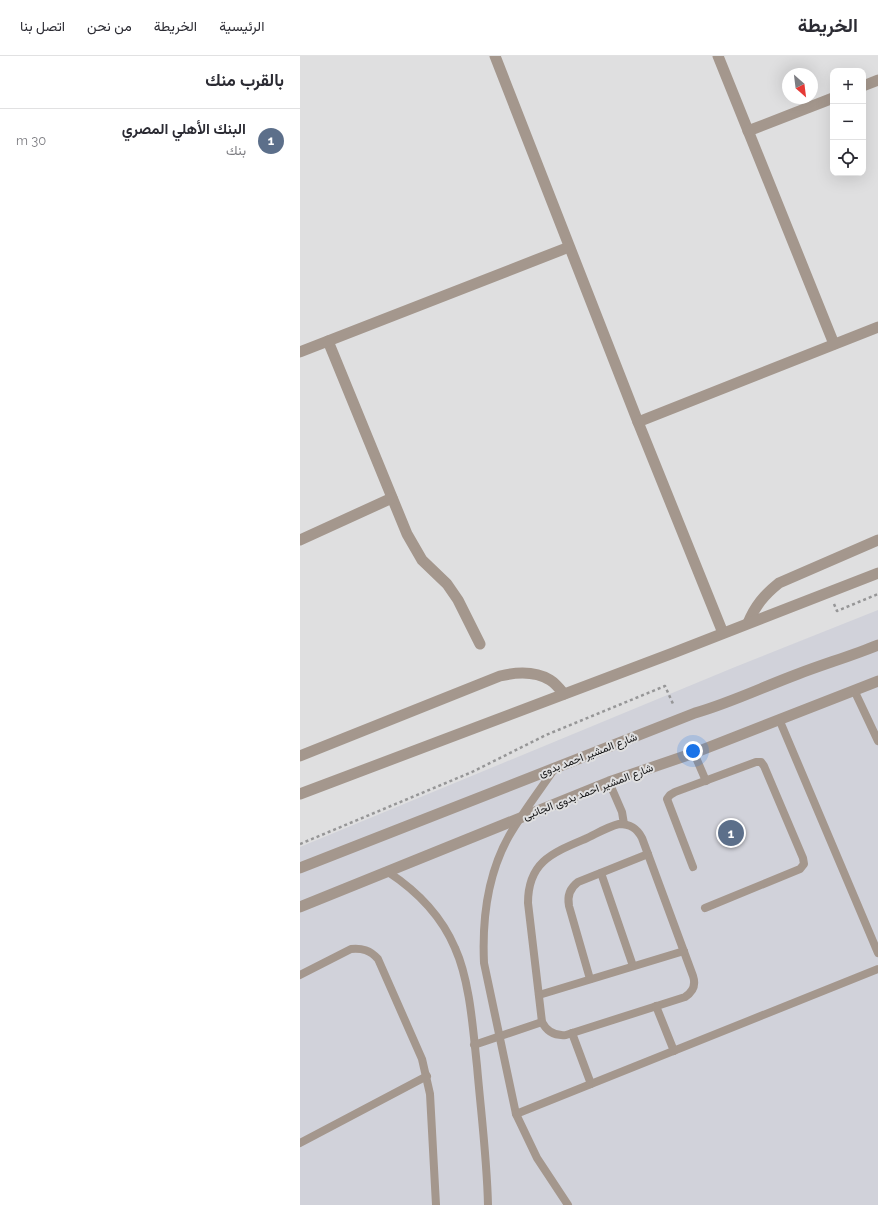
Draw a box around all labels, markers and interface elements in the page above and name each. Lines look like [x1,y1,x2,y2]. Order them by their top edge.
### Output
text: الخريطة [798,14,858,36]
text: اتصل بنا [20,18,65,34]
text: من نحن [87,18,132,34]
text: الخريطة [154,18,197,34]
text: الرئيسية [219,18,264,34]
north arrow [782,68,818,104]
map controls [830,68,866,176]
button: + [830,68,866,104]
text: بالقرب منك [205,70,284,90]
button: − [830,104,866,140]
text: البنك الأهلي المصري [122,120,246,138]
text: 30 m [16,133,46,148]
text: 1 [268,133,274,148]
button: locate [830,140,866,176]
text: بنك [226,143,246,158]
street label: شارع المشير احمد بدوى [537,730,640,781]
your location [683,741,703,761]
street label: شارع المشير احمد بدوى الجانبى [521,761,656,824]
pin: 1 [718,818,744,848]

